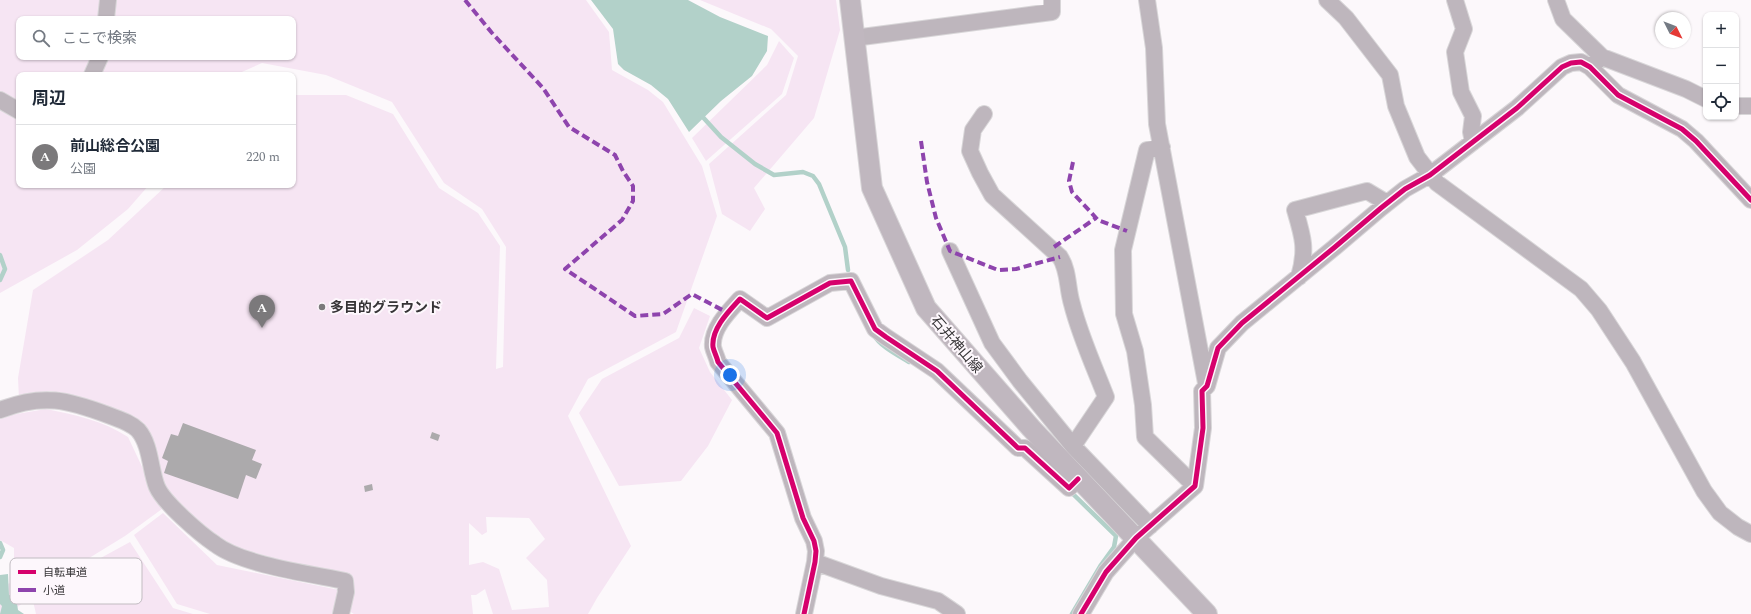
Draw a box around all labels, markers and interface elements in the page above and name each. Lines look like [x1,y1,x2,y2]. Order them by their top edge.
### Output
north arrow [1655,12,1691,48]
map controls [1703,12,1739,120]
button: + [1703,12,1739,48]
search box [16,16,296,60]
icon: search [30,27,52,49]
text: ここで検索 [62,27,137,50]
button: − [1703,48,1739,84]
button: locate [1703,84,1739,120]
text: 周辺 [32,86,66,112]
text: 前山総合公園 [70,135,160,158]
text: A [40,147,50,167]
text: 220 m [246,147,280,167]
text: 公園 [70,159,96,179]
pin: A [249,295,275,328]
place label: 多目的グラウンド [330,297,442,318]
marker: 多目的グラウンド [317,302,327,312]
street label: 石井神山線 [926,311,988,378]
your location [720,365,740,385]
legend [10,558,142,604]
text: 自転車道 [43,564,87,581]
text: 小道 [43,582,65,599]

